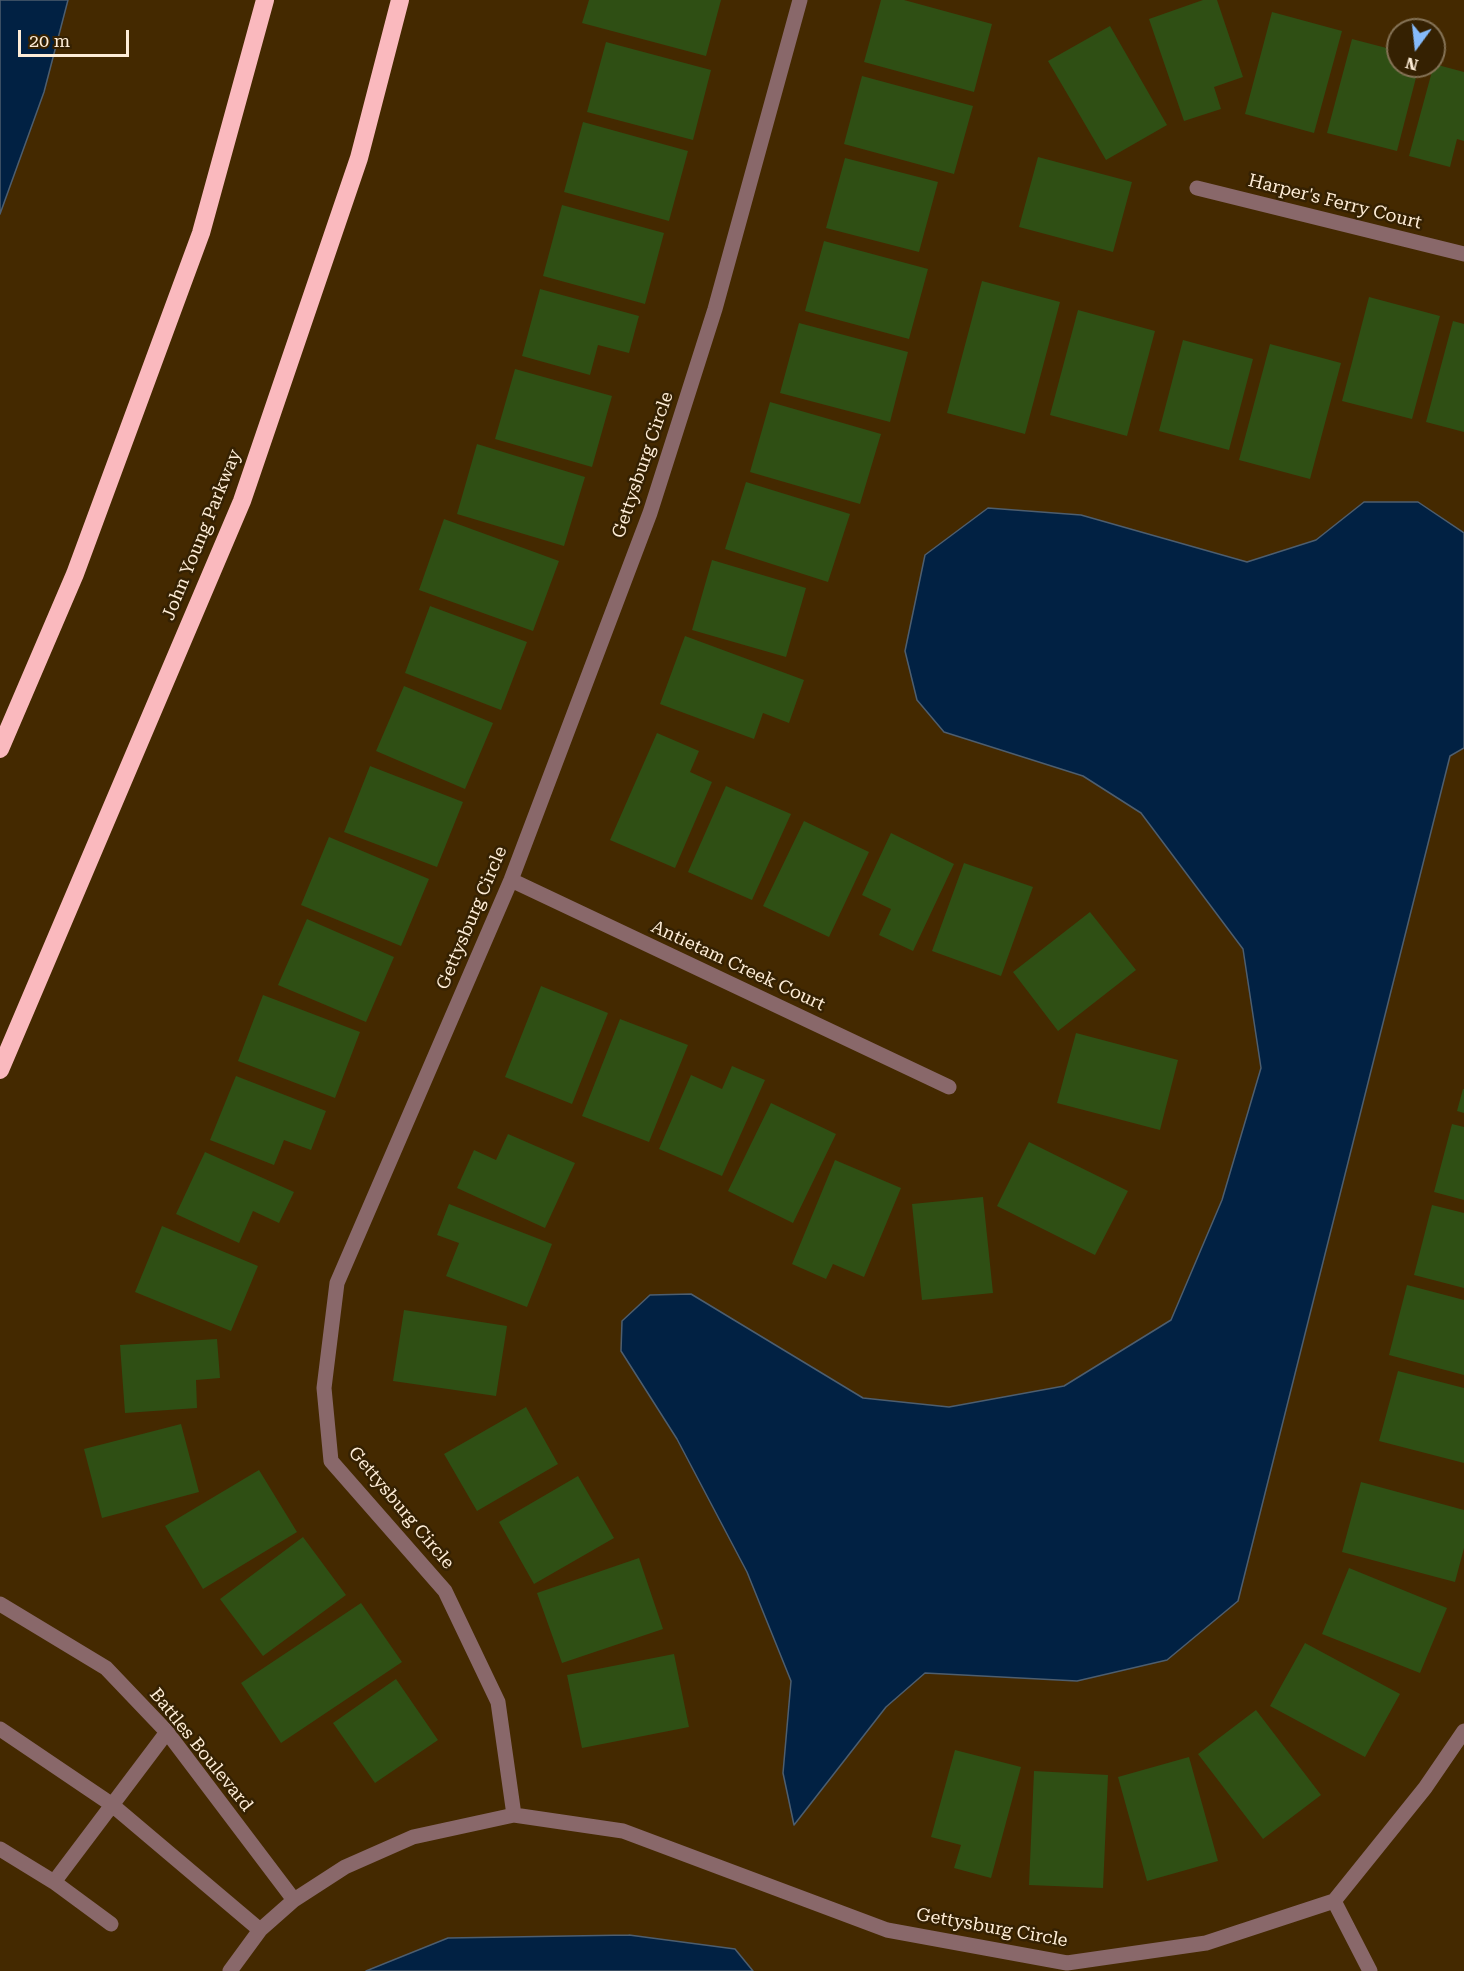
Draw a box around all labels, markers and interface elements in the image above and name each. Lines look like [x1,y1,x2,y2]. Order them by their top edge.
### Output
scale bar [21,18,132,56]
north arrow [1386,18,1446,78]
text: 20 m [29,30,70,51]
text: N [1403,53,1420,75]
street label: Harper's Ferry Court [1246,170,1424,234]
street label: Gettysburg Circle [608,389,678,541]
street label: John Young Parkway [158,446,246,624]
street label: Gettysburg Circle [432,843,512,993]
street label: Antietam Creek Court [648,916,828,1016]
street label: Gettysburg Circle [343,1442,459,1574]
street label: Battles Boulevard [145,1684,257,1816]
street label: Gettysburg Circle [915,1904,1069,1952]

